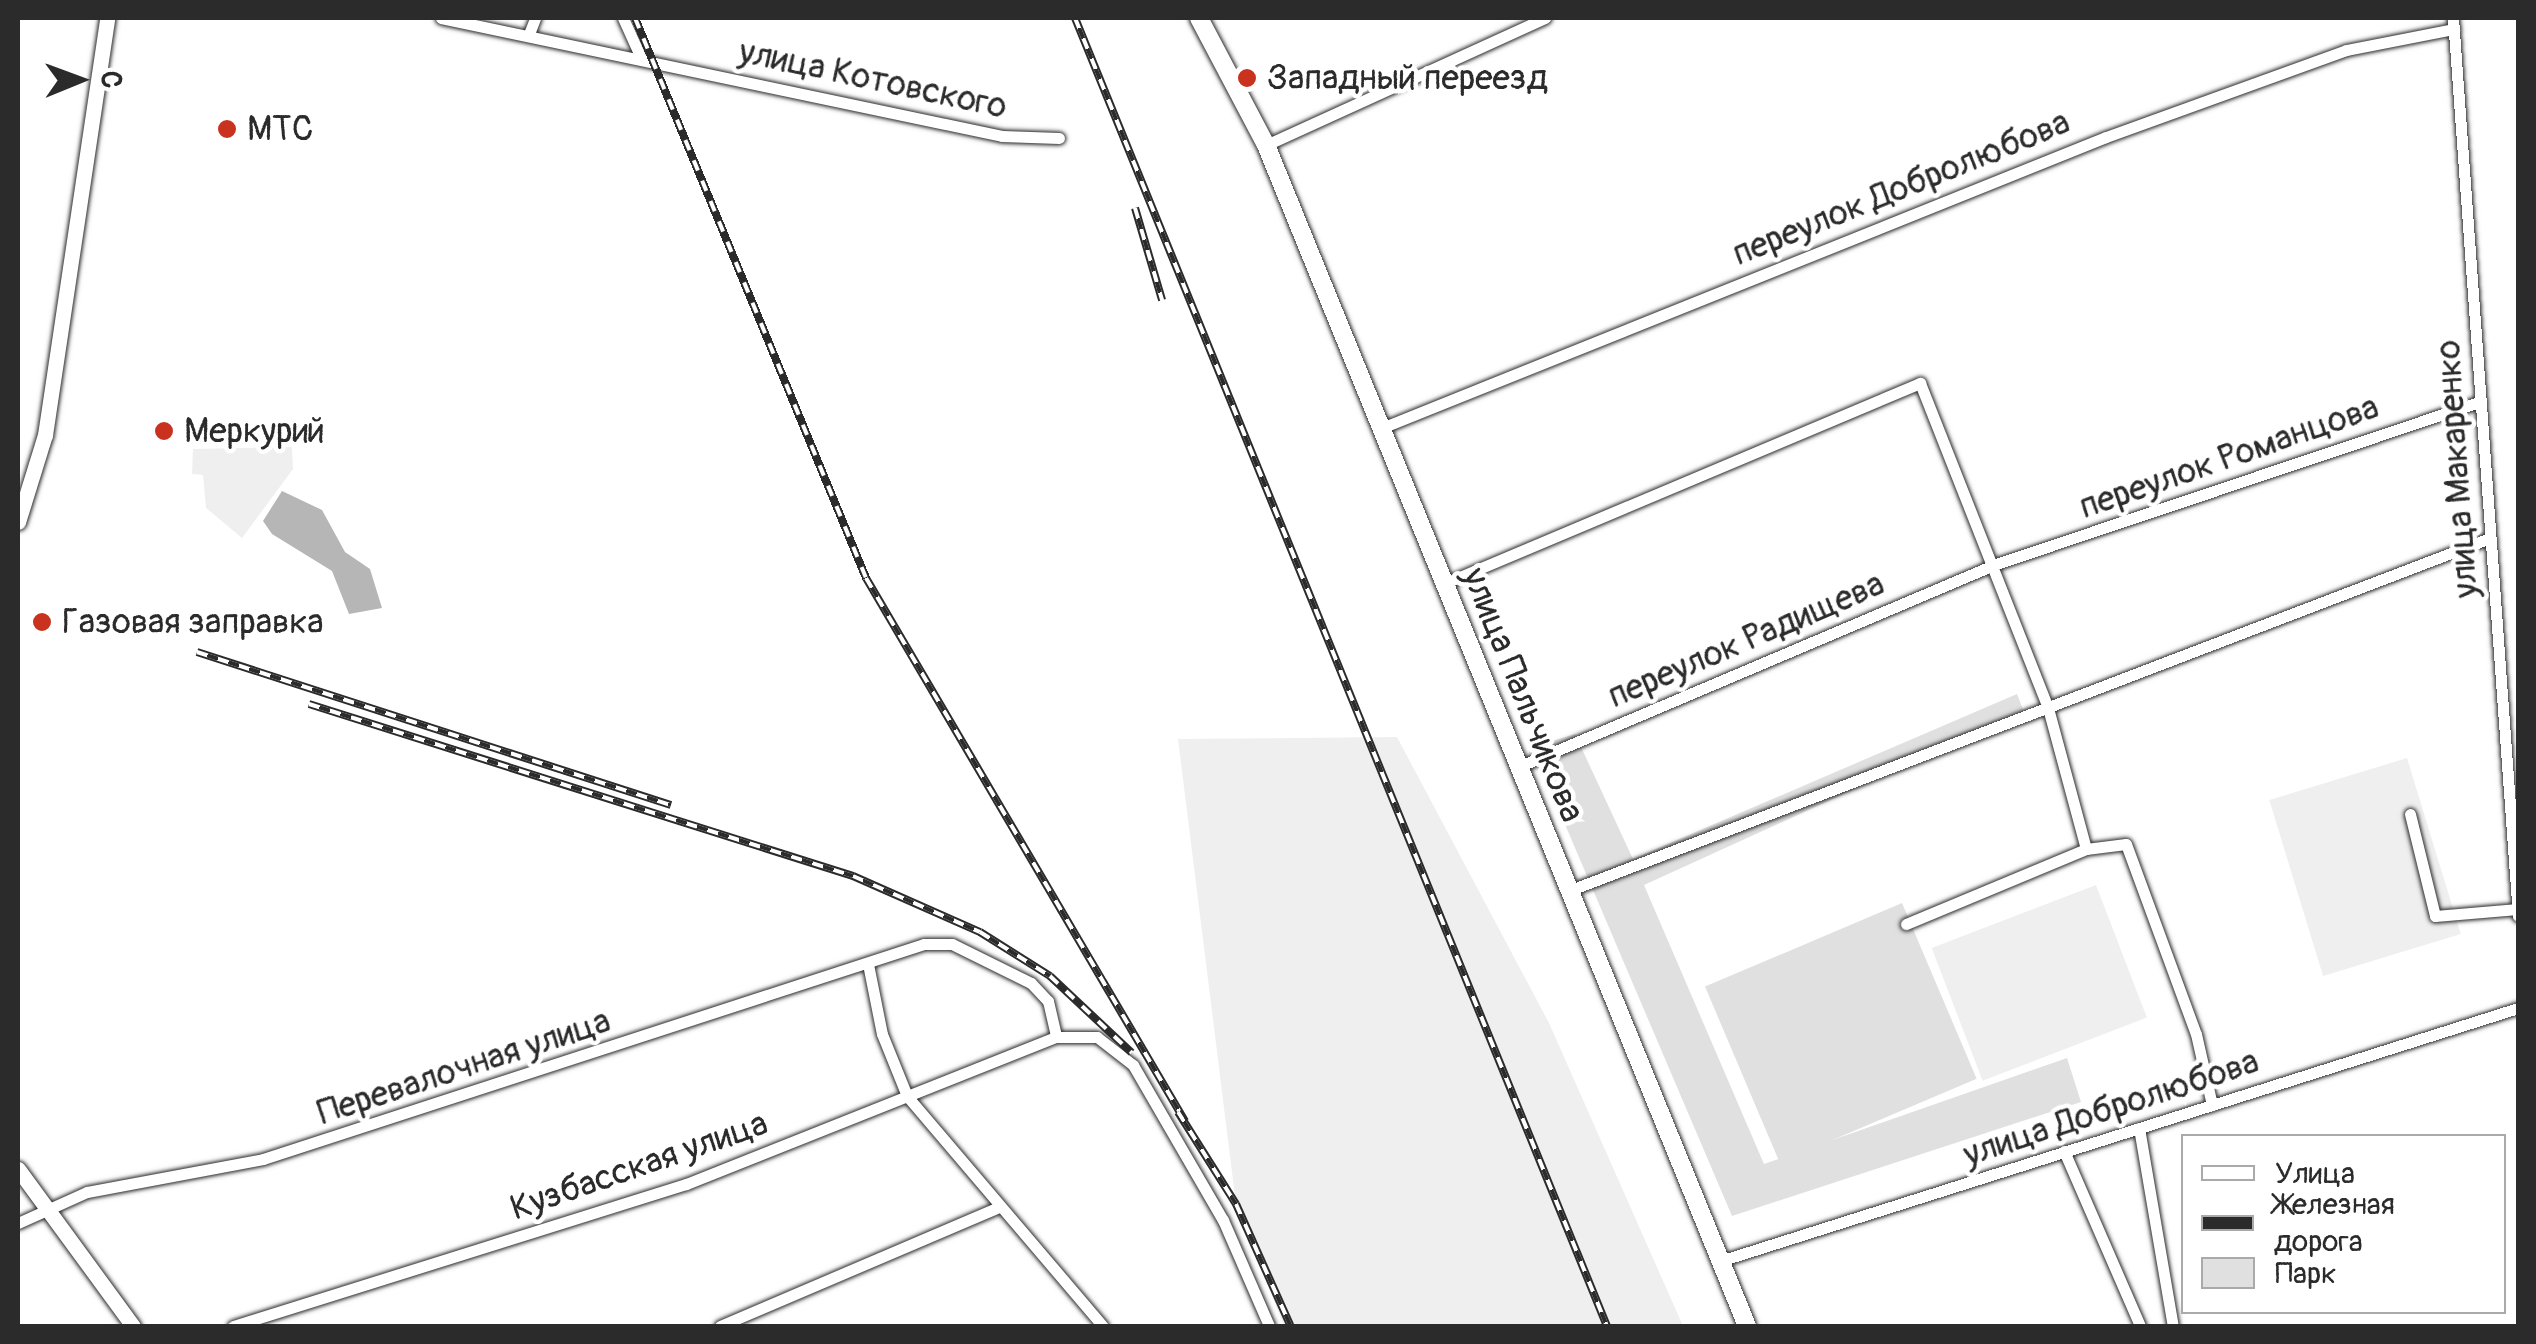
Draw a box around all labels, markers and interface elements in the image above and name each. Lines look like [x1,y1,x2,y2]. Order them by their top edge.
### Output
north arrow [30,30,130,130]
street label: улица Котовского [735,30,1011,128]
place label: Западный переезд [1267,57,1548,99]
marker: Западный переезд [1236,67,1258,89]
text: С [93,71,128,88]
street label: переулок Добролюбова [1726,101,2076,275]
place label: МТС [247,108,313,150]
marker: МТС [216,118,238,140]
street label: улица Макаренко [2427,339,2487,599]
street label: переулок Романцова [2074,386,2384,528]
place label: Меркурий [184,410,325,452]
marker: Меркурий [153,420,175,442]
street label: улица Пальчикова [1453,562,1593,828]
street label: переулок Радищева [1602,563,1890,717]
place label: Газовая заправка [62,601,324,643]
marker: Газовая заправка [31,611,53,633]
street label: Перевалочная улица [312,1000,616,1134]
street label: улица Добролюбова [1958,1040,2264,1176]
street label: Кузбасская улица [505,1102,773,1230]
legend [2181,1134,2506,1314]
text: Улица [2275,1155,2355,1192]
text: Железная дорога [2274,1186,2395,1260]
text: Парк [2275,1255,2337,1292]

